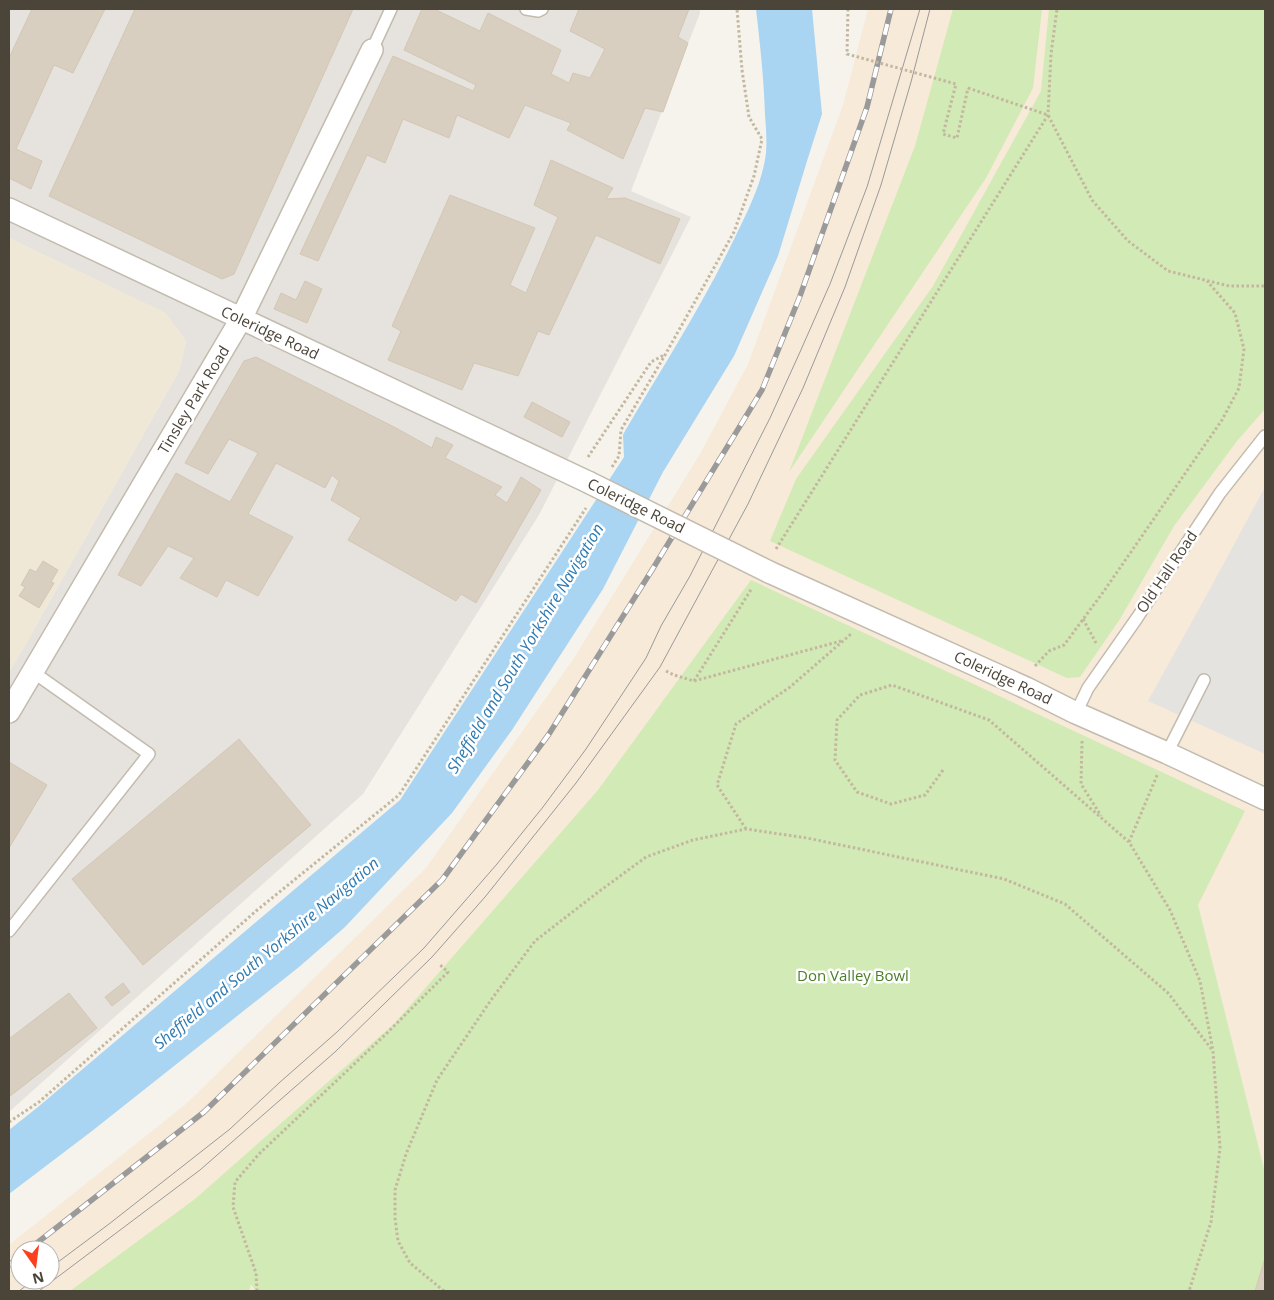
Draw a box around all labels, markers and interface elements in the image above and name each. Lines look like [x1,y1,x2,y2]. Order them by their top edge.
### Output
street label: Coleridge Road [218,301,323,364]
street label: Tinsley Park Road [153,342,233,457]
street label: Coleridge Road [584,473,688,537]
water label: Sheffield and South Yorkshire Navigation [441,519,609,777]
street label: Old Hall Road [1131,526,1201,616]
street label: Coleridge Road [951,646,1056,709]
water label: Sheffield and South Yorkshire Navigation [149,852,383,1054]
park label: Don Valley Bowl [797,965,909,985]
north arrow [10,1240,60,1290]
text: N [30,1268,46,1289]

